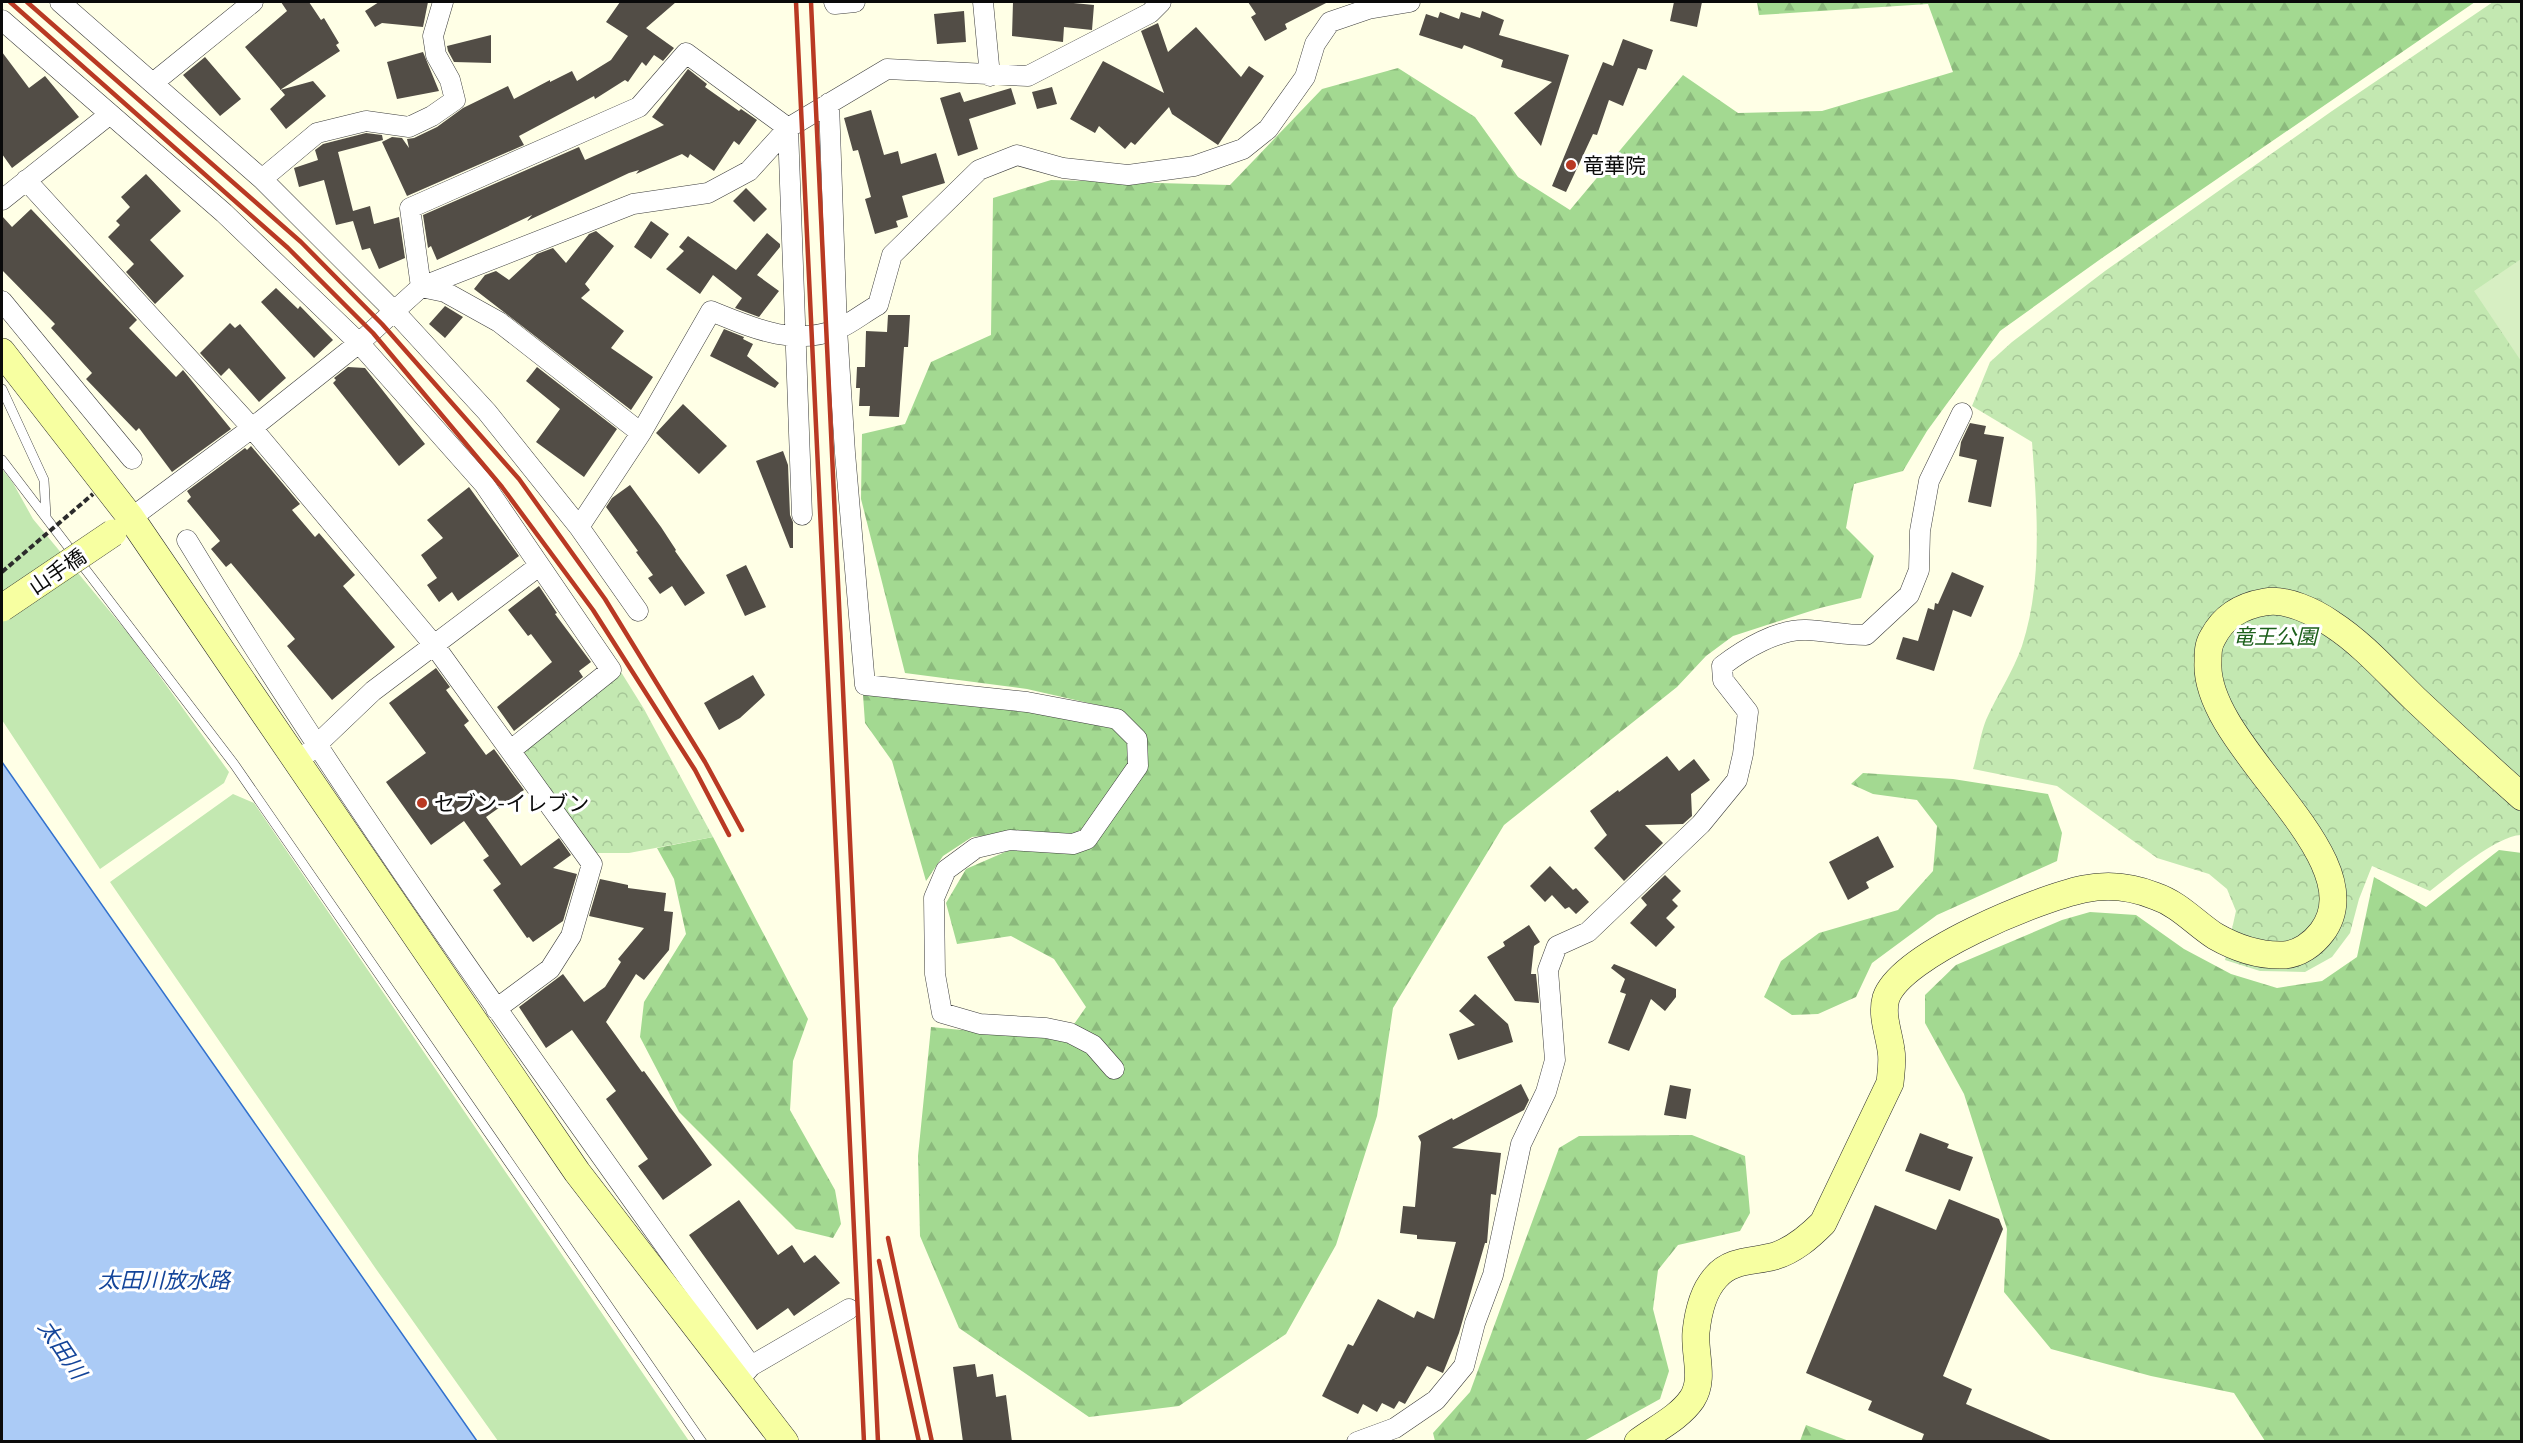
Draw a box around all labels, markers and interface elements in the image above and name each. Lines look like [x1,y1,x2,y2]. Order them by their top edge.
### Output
place label: 竜華院 [1583,151,1646,179]
marker: 竜華院 [1564,158,1578,172]
street label: 山手橋 [23,542,91,600]
park label: 竜王公園 [2233,622,2320,650]
place label: セブン-イレブン [434,789,589,817]
marker: セブン-イレブン [415,796,429,810]
water label: 太田川放水路 [98,1265,232,1294]
water label: 太田川 [33,1314,95,1386]

